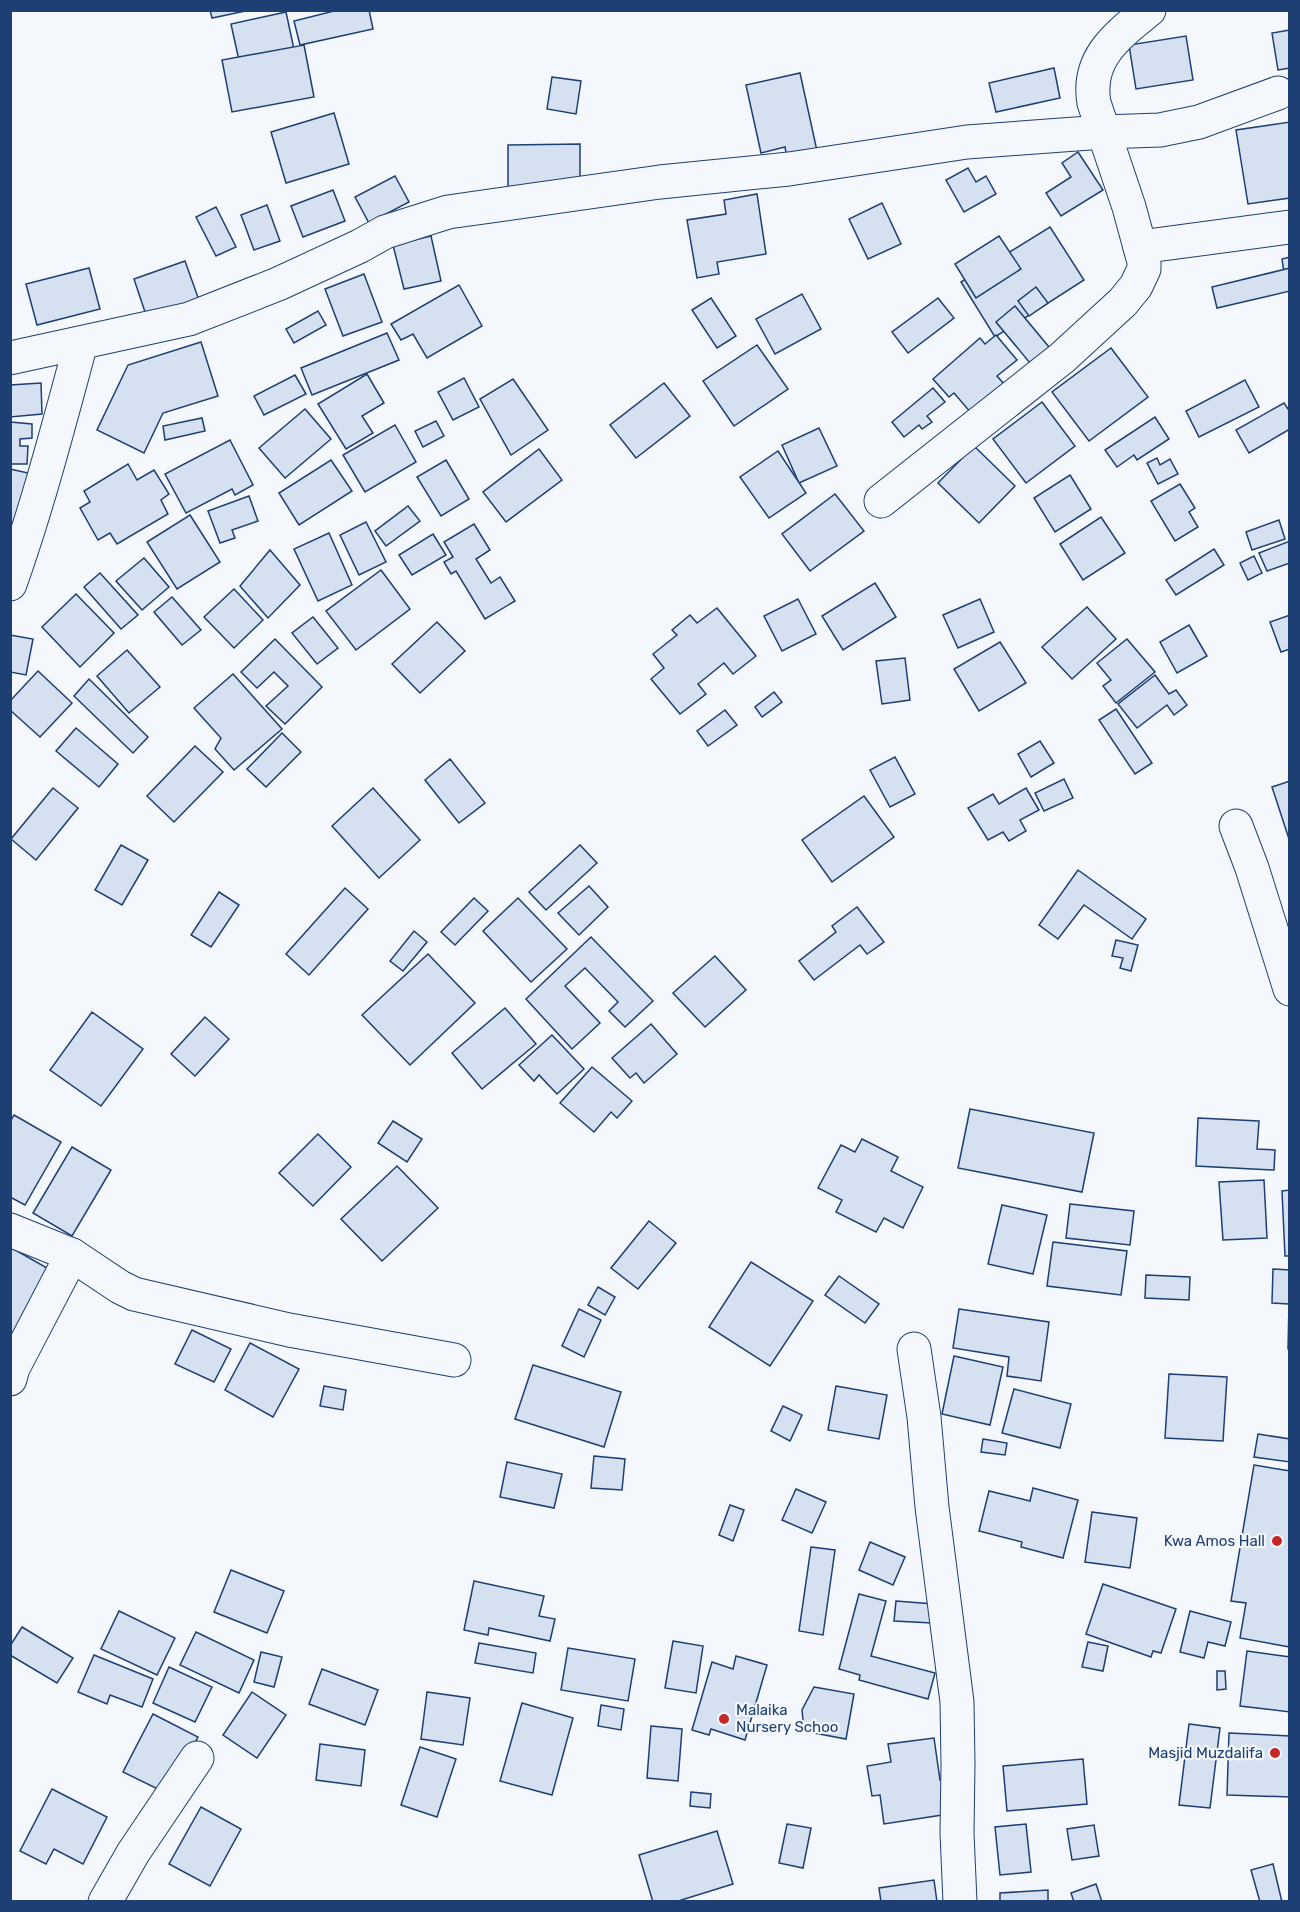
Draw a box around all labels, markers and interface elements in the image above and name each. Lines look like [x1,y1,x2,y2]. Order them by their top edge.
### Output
place label: Kwa Amos Hall [1164,1532,1265,1550]
marker: Kwa Amos Hall [1270,1534,1284,1548]
place label: Malaika Nursery Schoo [736,1701,838,1736]
marker: Malaika Nursery Schoo [717,1712,731,1726]
place label: Masjid Muzdalifa [1148,1744,1263,1762]
marker: Masjid Muzdalifa [1268,1746,1282,1760]

